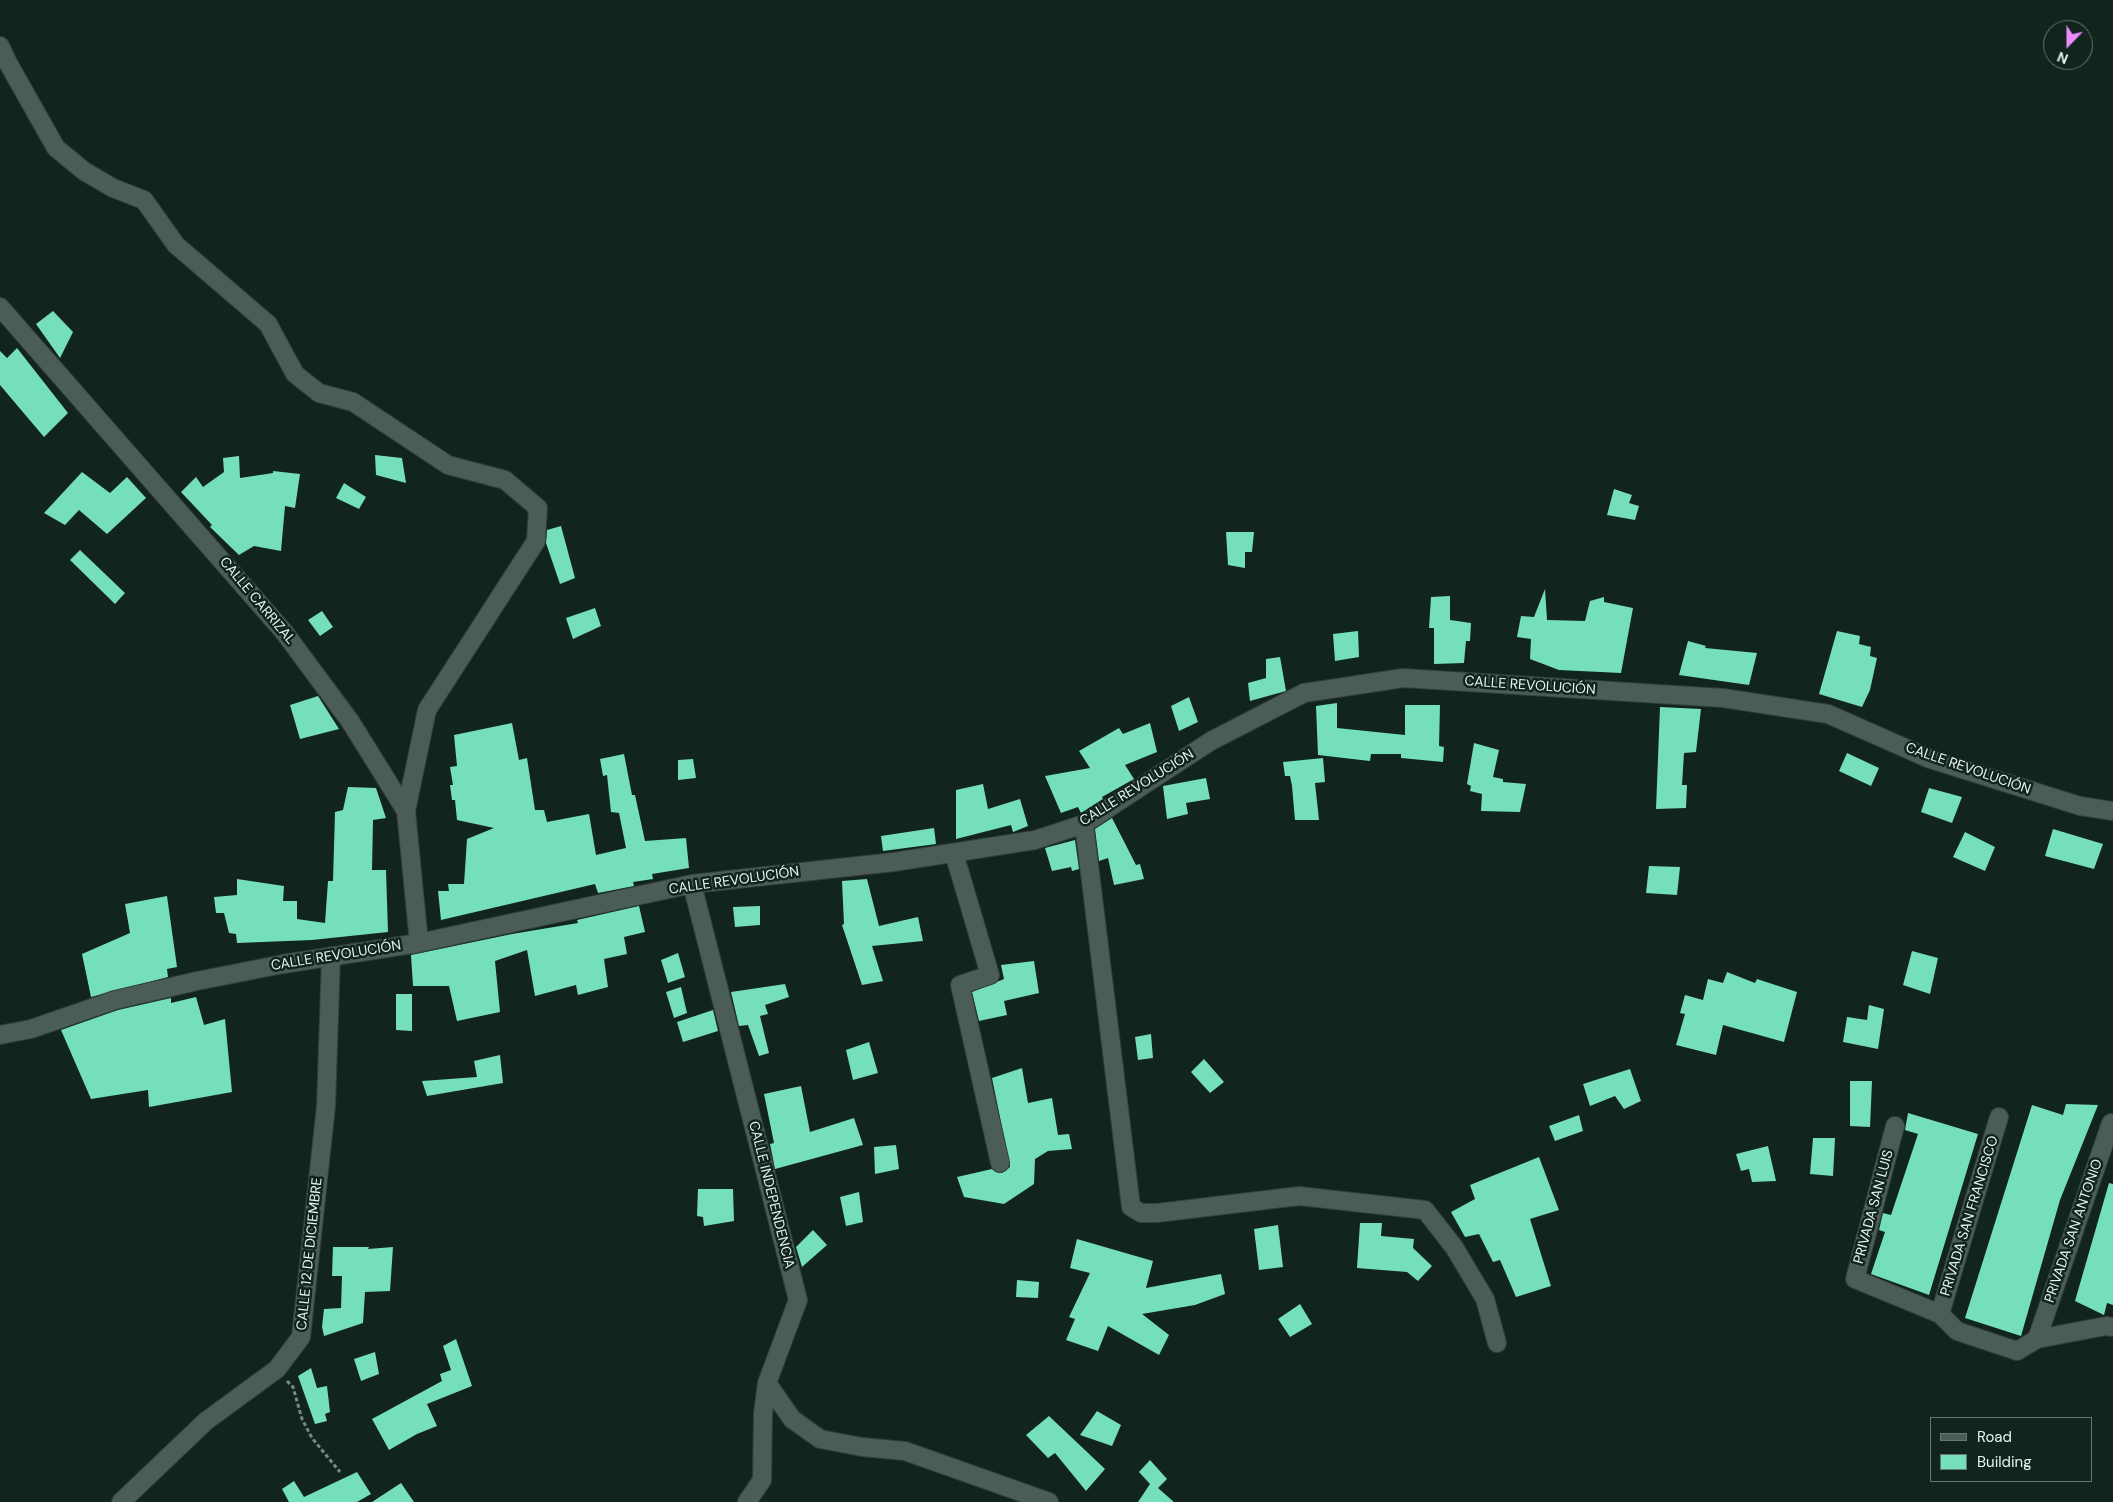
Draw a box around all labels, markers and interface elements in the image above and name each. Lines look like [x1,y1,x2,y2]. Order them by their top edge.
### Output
north arrow [2043,20,2093,70]
text: N [2055,48,2071,68]
street label: CALLE CARRIZAL [216,554,298,648]
street label: CALLE REVOLUCIÓN [1464,673,1596,699]
street label: CALLE REVOLUCIÓN [1903,740,2033,798]
street label: CALLE REVOLUCIÓN [1077,746,1197,830]
street label: CALLE REVOLUCIÓN [668,864,800,898]
street label: CALLE REVOLUCIÓN [270,937,402,975]
street label: CALLE INDEPENDENCIA [745,1119,797,1271]
street label: PRIVADA SAN FRANCISCO [1938,1134,2002,1298]
street label: PRIVADA SAN LUIS [1851,1148,1897,1266]
street label: PRIVADA SAN ANTONIO [2042,1157,2106,1305]
street label: CALLE 12 DE DICIEMBRE [294,1177,326,1331]
legend [1930,1417,2093,1482]
text: Road [1977,1427,2012,1447]
text: Building [1977,1452,2032,1472]

